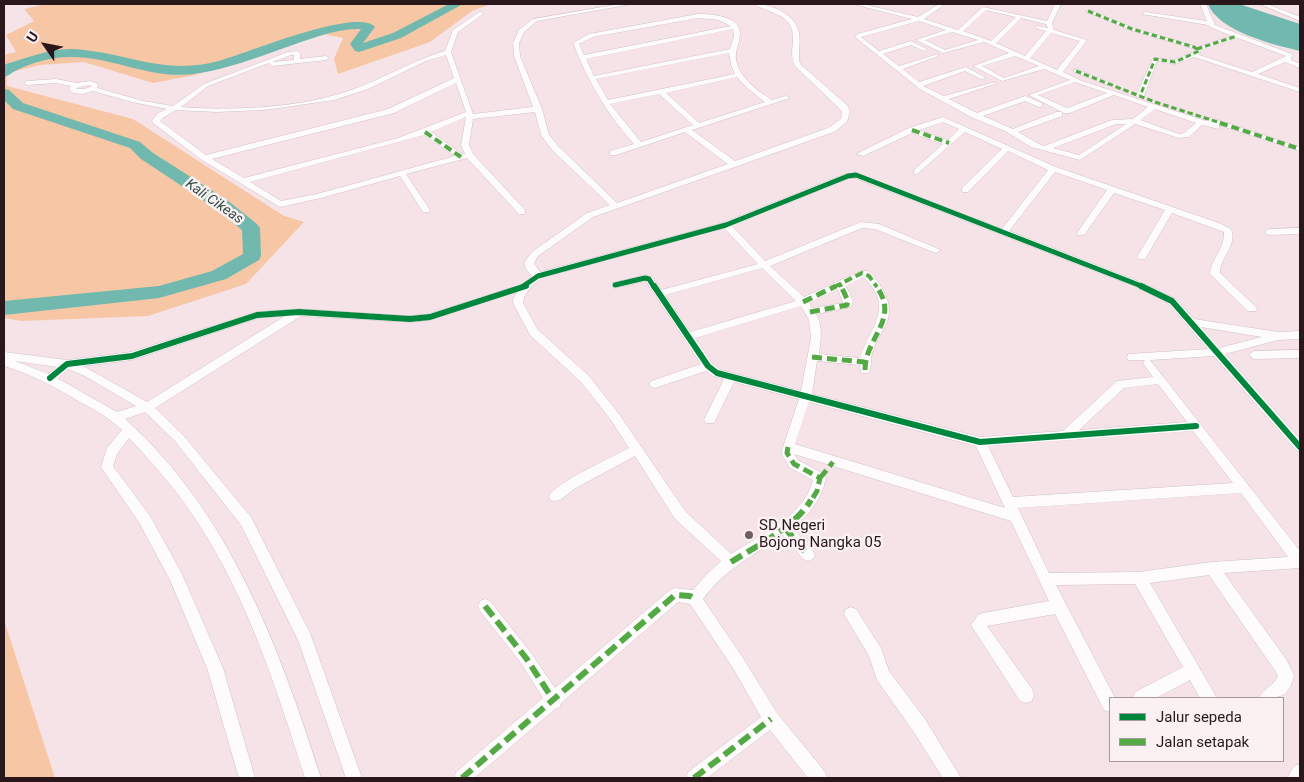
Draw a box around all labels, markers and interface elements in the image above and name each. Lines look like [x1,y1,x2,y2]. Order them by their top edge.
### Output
north arrow [20,20,70,70]
text: U [23,29,42,45]
water label: Kali Cikeas [182,176,246,228]
place label: SD Negeri Bojong Nangka 05 [759,517,881,552]
marker: SD Negeri Bojong Nangka 05 [743,529,755,541]
legend [1109,697,1284,762]
text: Jalur sepeda [1156,708,1242,726]
text: Jalan setapak [1156,733,1249,751]

